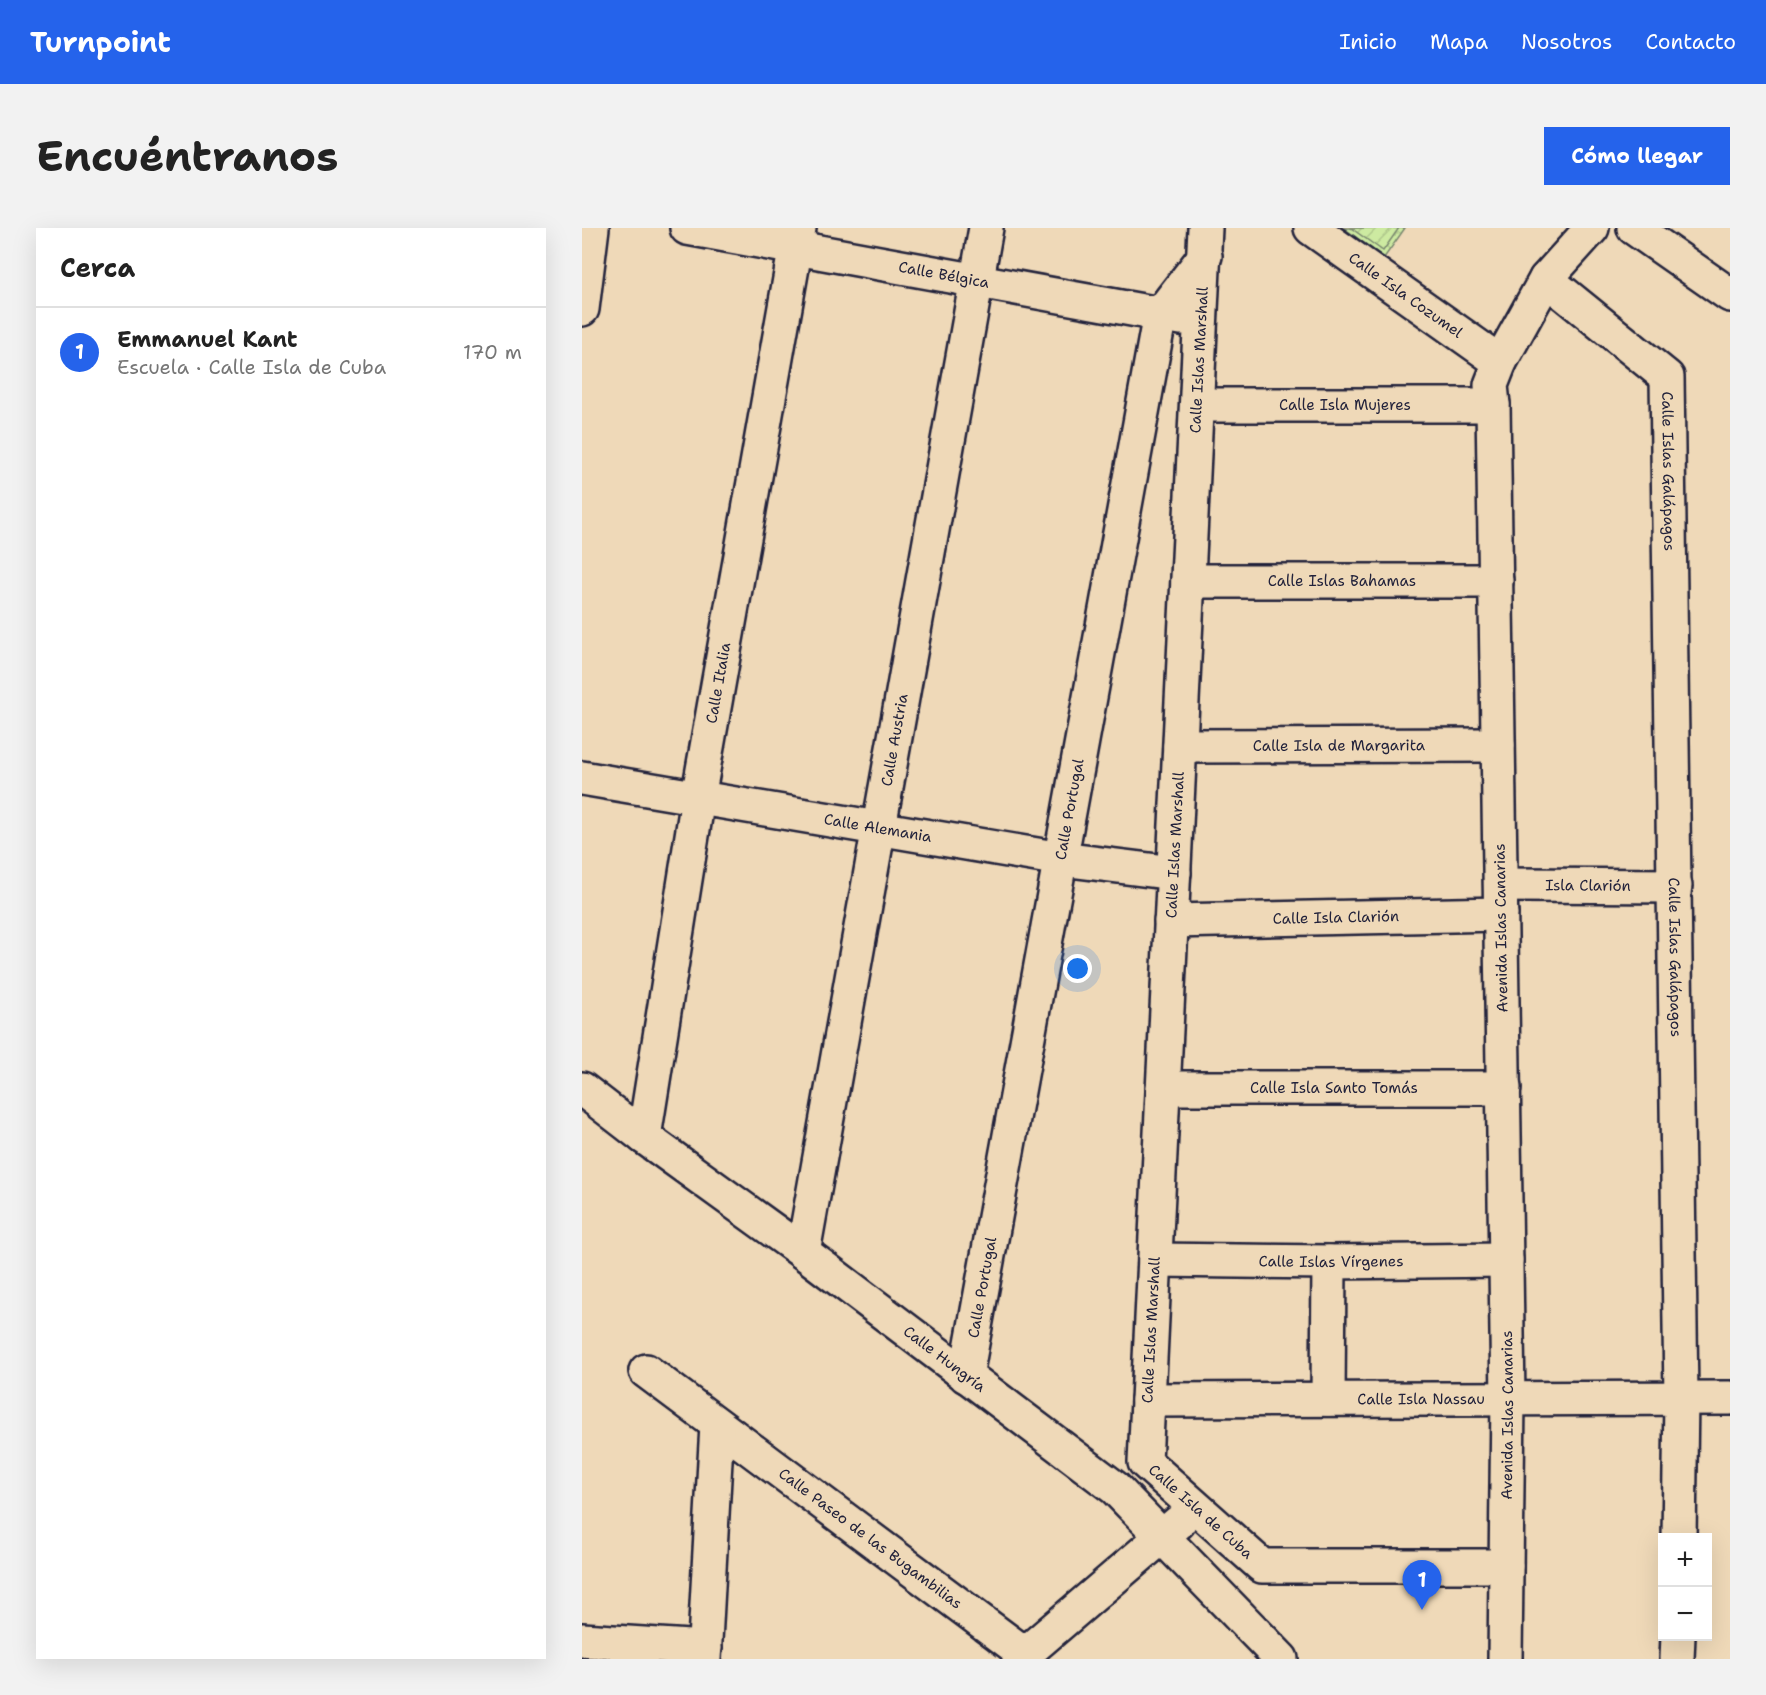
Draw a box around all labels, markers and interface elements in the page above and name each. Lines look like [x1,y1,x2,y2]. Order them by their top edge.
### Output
text: Turnpoint [30,23,171,61]
text: Inicio [1339,28,1397,56]
text: Mapa [1430,28,1488,56]
text: Nosotros [1521,28,1612,56]
text: Contacto [1645,28,1736,56]
button: Cómo llegar [1544,127,1730,185]
text: Encuéntranos [36,128,338,184]
street label: Calle Isla Cozumel [1345,248,1467,343]
text: Cerca [60,250,135,285]
street label: Calle Bélgica [897,257,991,293]
street label: Calle Islas Marshall [1185,286,1213,434]
text: Emmanuel Kant [117,325,297,354]
text: 1 [75,339,84,365]
text: 170 m [463,339,522,365]
text: Escuela · Calle Isla de Cuba [117,354,386,380]
street label: Calle Islas Galápagos [1657,391,1679,551]
street label: Calle Isla Mujeres [1279,395,1411,415]
street label: Calle Islas Bahamas [1268,571,1416,591]
street label: Calle Italia [701,640,735,725]
street label: Calle Austria [876,692,913,788]
street label: Calle Isla de Margarita [1253,735,1426,756]
street label: Calle Portugal [1050,757,1089,862]
street label: Calle Islas Marshall [1161,771,1189,919]
street label: Calle Alemania [822,809,934,847]
street label: Avenida Islas Canarias [1490,843,1512,1013]
street label: Isla Clarión [1545,875,1631,896]
street label: Calle Islas Galápagos [1664,877,1686,1037]
street label: Calle Isla Clarión [1273,906,1399,929]
your location [1063,954,1092,983]
street label: Calle Isla Santo Tomás [1250,1078,1418,1098]
street label: Calle Portugal [963,1235,1001,1340]
street label: Calle Islas Vírgenes [1258,1251,1404,1272]
street label: Calle Islas Marshall [1137,1256,1165,1404]
street label: Calle Hungría [899,1321,990,1397]
street label: Avenida Islas Canarias [1497,1330,1518,1500]
street label: Calle Isla Nassau [1357,1389,1485,1409]
street label: Calle Isla de Cuba [1144,1460,1258,1564]
street label: Calle Paseo de las Bugambilias [775,1463,966,1614]
map controls [1658,1533,1712,1641]
button: + [1658,1533,1712,1587]
pin: 1 [1402,1560,1442,1610]
button: − [1658,1587,1712,1641]

